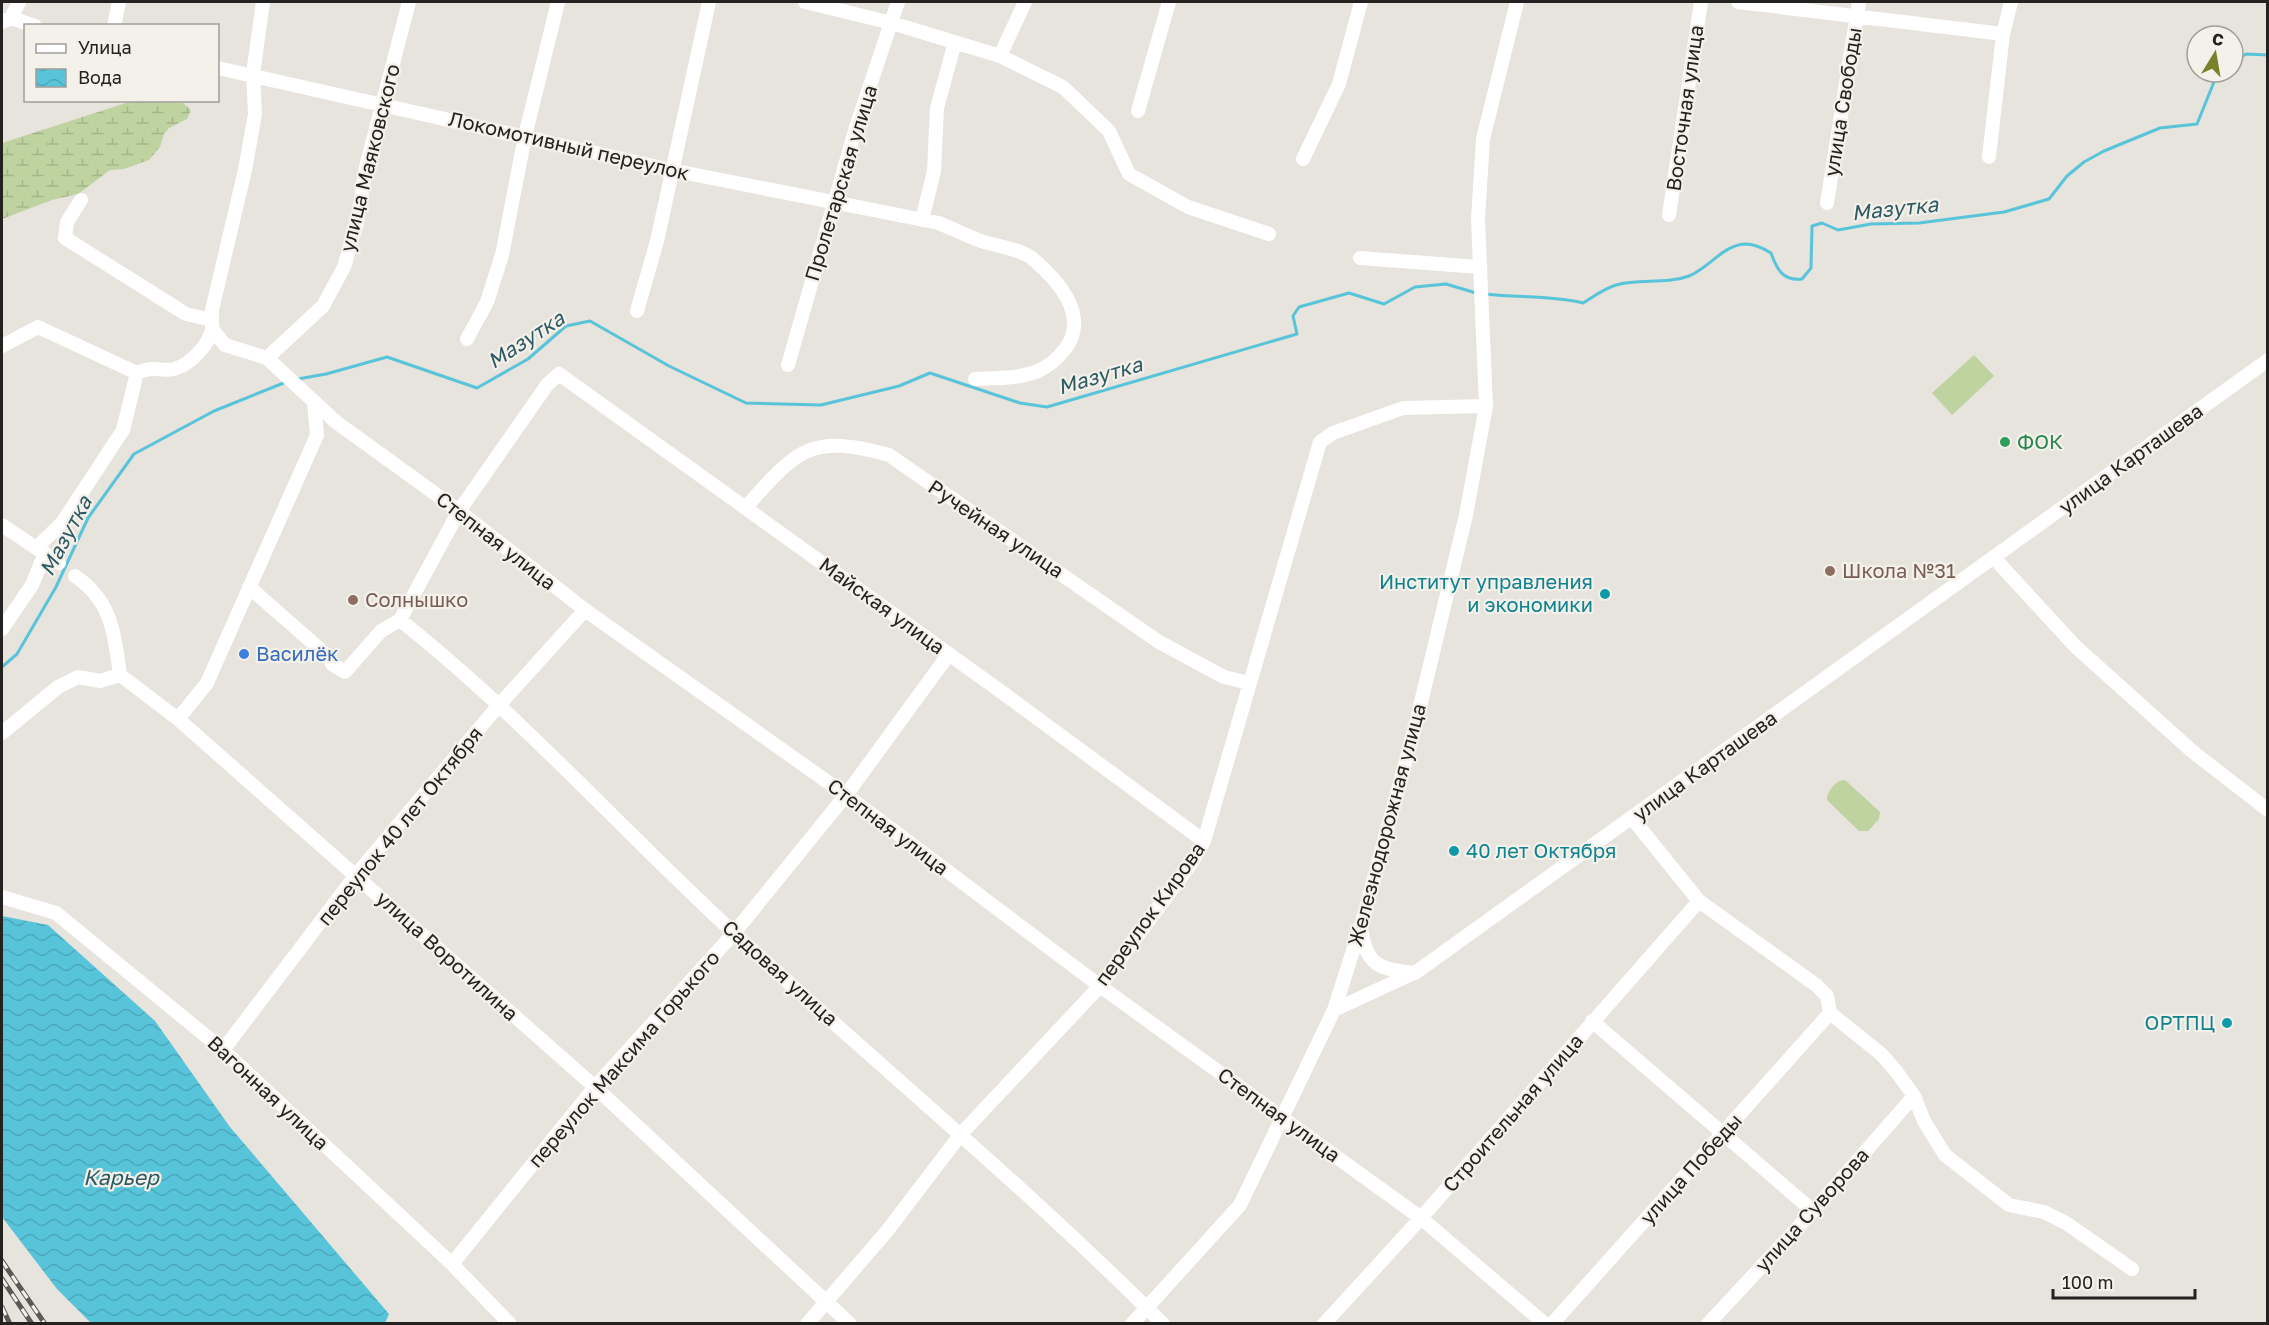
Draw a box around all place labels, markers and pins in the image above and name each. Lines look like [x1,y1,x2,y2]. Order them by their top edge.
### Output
place label: ФОК [2017,429,2063,453]
marker: ФОК [1998,435,2012,449]
place label: Школа №31 [1842,558,1956,582]
marker: Школа №31 [1823,564,1837,578]
place label: Институт управления и экономики [1379,569,1593,616]
place label: Солнышко [365,587,468,611]
marker: Институт управления и экономики [1598,587,1612,601]
marker: Солнышко [346,593,360,607]
place label: Василёк [256,641,339,665]
marker: Василёк [237,647,251,661]
place label: 40 лет Октября [1466,838,1616,862]
marker: 40 лет Октября [1447,844,1461,858]
place label: ОРТПЦ [2145,1010,2215,1034]
marker: ОРТПЦ [2220,1016,2234,1030]

